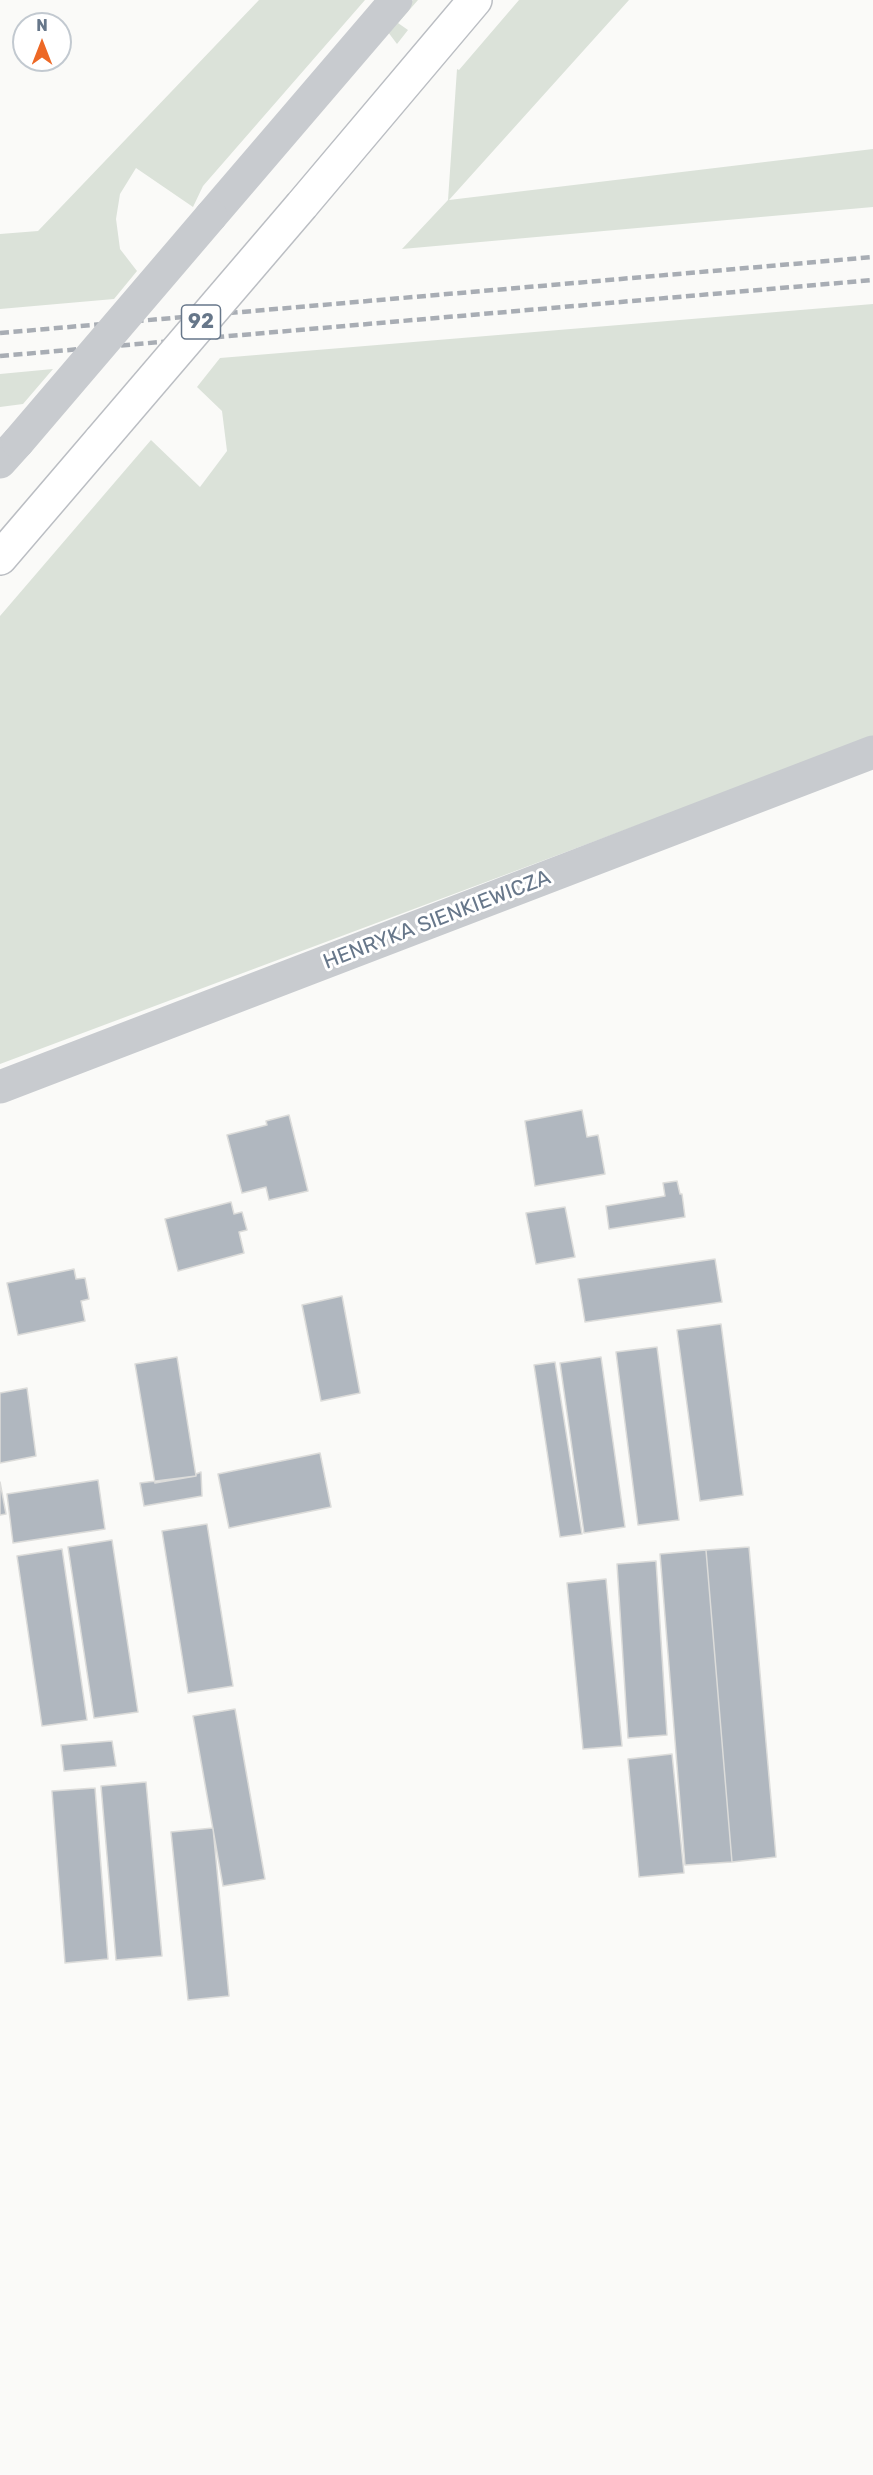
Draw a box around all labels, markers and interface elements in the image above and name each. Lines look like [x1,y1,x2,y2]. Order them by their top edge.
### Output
north arrow [12,12,72,72]
text: N [36,16,48,35]
road number: 92 [182,305,220,339]
street label: HENRYKA SIENKIEWICZA [320,865,554,975]

